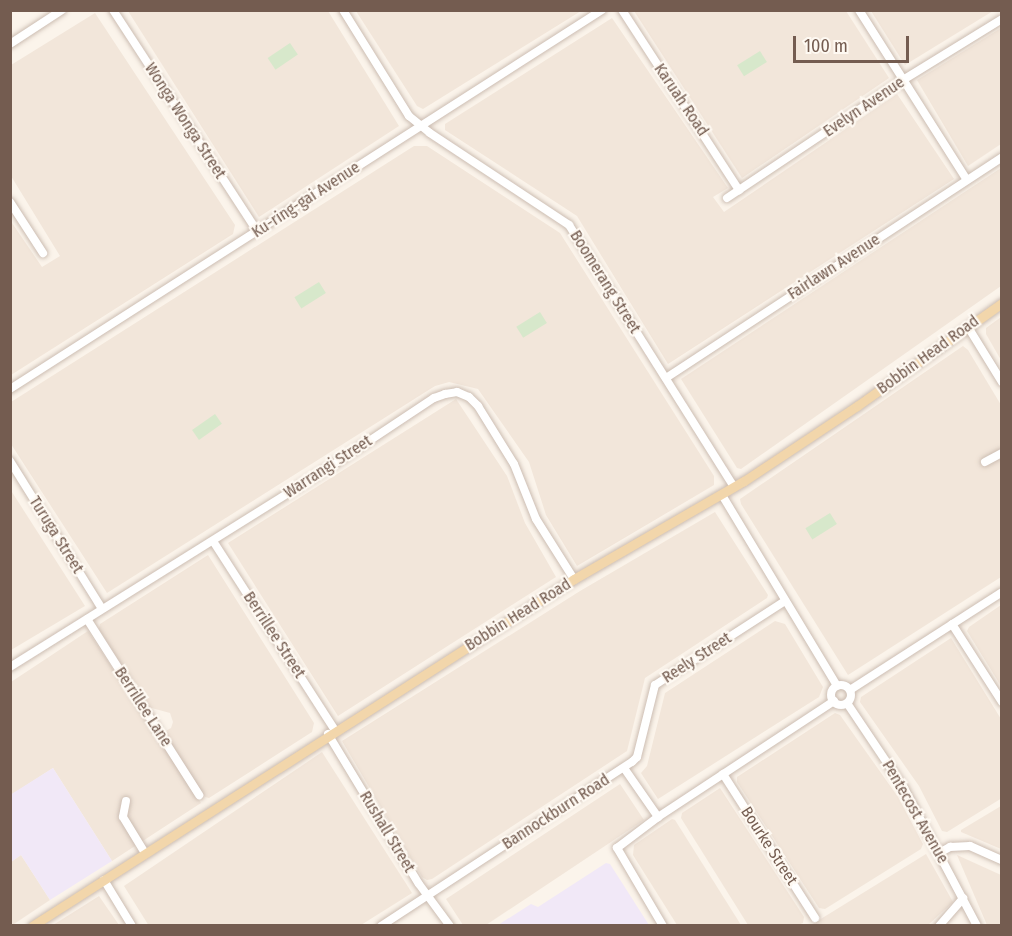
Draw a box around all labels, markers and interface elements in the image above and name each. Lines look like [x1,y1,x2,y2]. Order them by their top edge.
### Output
scale bar [796,24,912,62]
text: 100 m [804,35,848,57]
street label: Wonga Wonga Street [140,59,230,183]
street label: Karuah Road [650,60,712,140]
street label: Evelyn Avenue [820,73,908,141]
street label: Ku-ring-gai Avenue [248,158,364,242]
street label: Boomerang Street [566,227,644,337]
street label: Fairlawn Avenue [784,230,884,304]
street label: Bobbin Head Road [873,312,983,398]
street label: Warrangi Street [280,431,376,503]
street label: Turuga Street [25,493,87,577]
street label: Bobbin Head Road [462,575,574,655]
street label: Berrillee Street [239,588,309,682]
street label: Reely Street [659,629,735,687]
street label: Berrillee Lane [110,664,176,750]
street label: Pentecost Avenue [878,757,952,867]
street label: Bannockburn Road [499,770,613,854]
street label: Rushall Street [355,788,419,876]
street label: Bourke Street [737,803,801,889]

